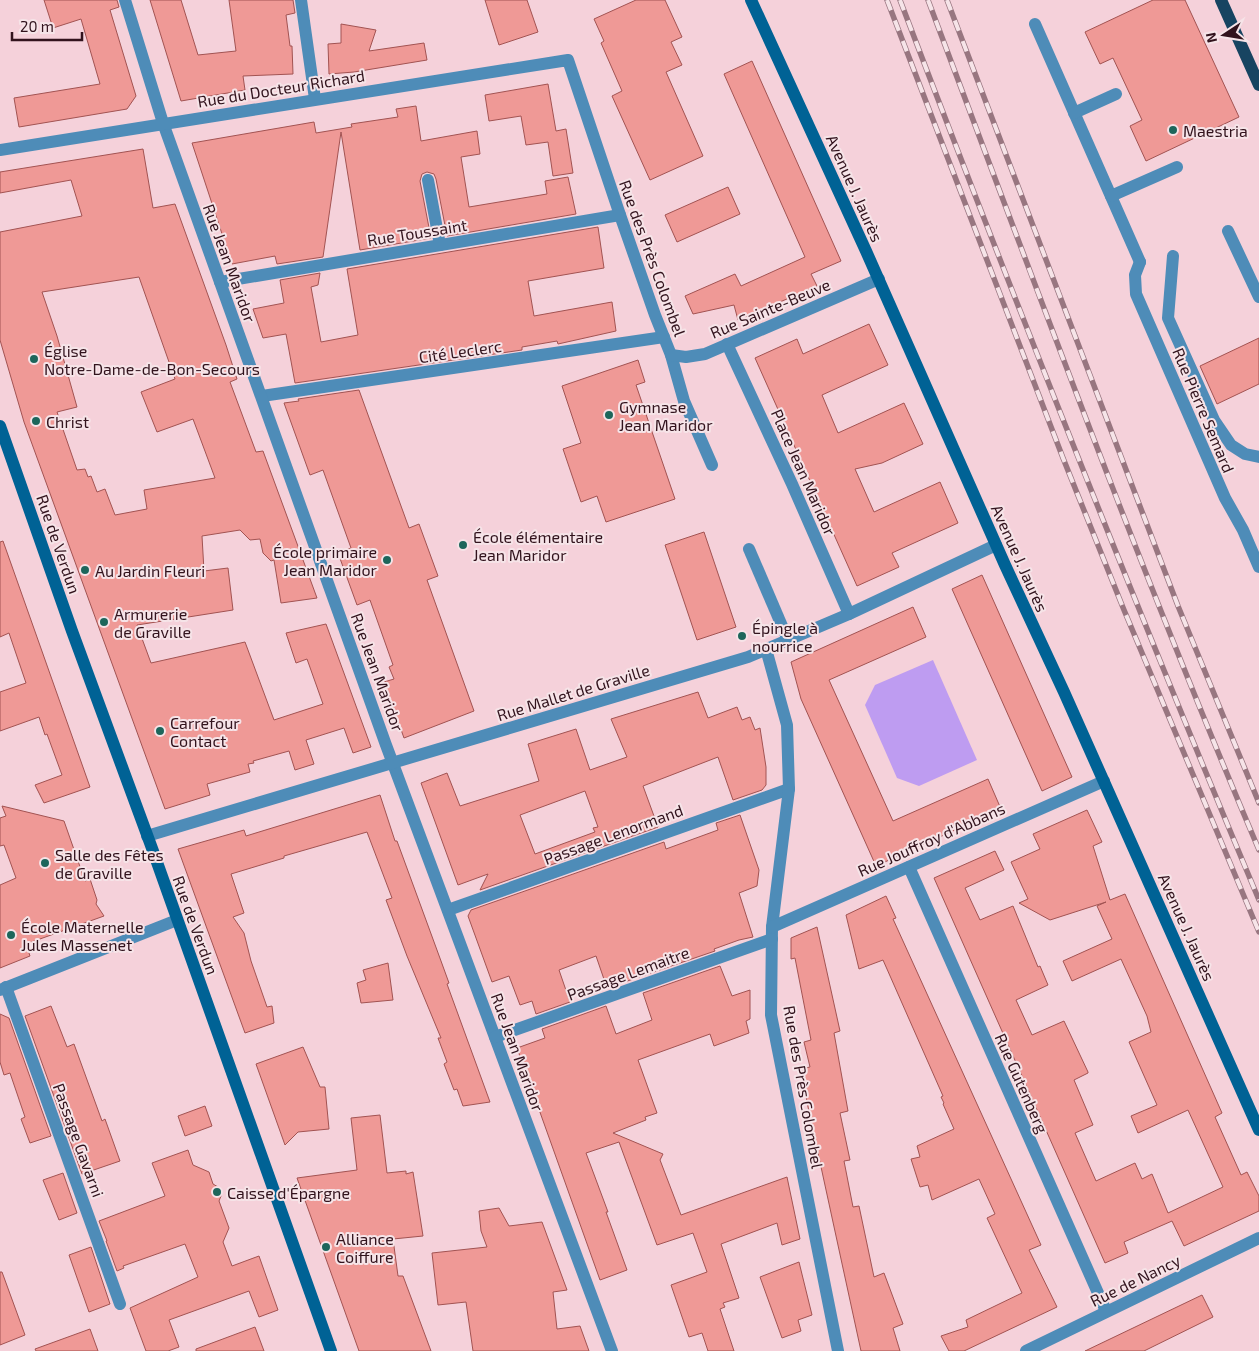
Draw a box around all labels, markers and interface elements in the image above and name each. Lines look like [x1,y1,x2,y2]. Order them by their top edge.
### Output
scale bar [12,10,82,42]
north arrow [1199,10,1249,60]
text: 20 m [20,17,54,35]
text: N [1201,31,1220,45]
street label: Rue du Docteur Richard [196,65,366,111]
place label: Maestria [1183,121,1248,140]
marker: Maestria [1167,124,1179,136]
street label: Avenue J. Jaurès [823,131,887,245]
street label: Rue des Près Colombel [616,177,690,339]
street label: Rue Jean Maridor [200,201,260,325]
street label: Rue Toussaint [366,215,468,249]
street label: Rue Sainte-Beuve [707,274,833,342]
street label: Cité Leclerc [417,336,503,366]
place label: Église Notre-Dame-de-Bon-Secours [44,341,260,378]
street label: Rue Pierre Semard [1169,345,1239,475]
marker: Église Notre-Dame-de-Bon-Secours [28,353,40,365]
place label: Gymnase Jean Maridor [619,397,713,434]
street label: Place Jean Maridor [768,406,841,539]
marker: Gymnase Jean Maridor [603,409,615,421]
place label: Christ [46,412,89,431]
marker: Christ [30,415,42,427]
street label: Rue de Verdun [33,492,85,596]
street label: Avenue J. Jaurès [988,501,1052,615]
place label: École élémentaire Jean Maridor [473,527,603,564]
marker: École élémentaire Jean Maridor [457,539,469,551]
place label: École primaire Jean Maridor [273,542,378,579]
marker: École primaire Jean Maridor [381,554,393,566]
place label: Au Jardin Fleuri [95,561,205,580]
marker: Au Jardin Fleuri [79,564,91,576]
place label: Armurerie de Graville [114,604,191,641]
street label: Rue Jean Maridor [348,610,408,734]
marker: Armurerie de Graville [98,616,110,628]
place label: Épingle à nourrice [752,618,818,655]
marker: Épingle à nourrice [736,630,748,642]
street label: Rue Mallet de Graville [494,660,652,724]
place label: Carrefour Contact [170,713,240,750]
marker: Carrefour Contact [154,725,166,737]
street label: Rue Jouffroy d'Abbans [854,798,1008,880]
street label: Passage Lenormand [541,800,685,868]
place label: Salle des Fêtes de Graville [55,845,164,882]
marker: Salle des Fêtes de Graville [39,857,51,869]
street label: Avenue J. Jaurès [1155,870,1219,984]
street label: Rue de Verdun [169,873,223,977]
place label: École Maternelle Jules Massenet [21,917,144,954]
marker: École Maternelle Jules Massenet [5,929,17,941]
street label: Passage Lemaitre [564,942,692,1004]
street label: Rue Jean Maridor [488,990,548,1114]
street label: Rue des Près Colombel [780,1004,828,1170]
street label: Rue Gutenberg [991,1030,1053,1136]
street label: Passage Gavarni [50,1080,108,1200]
place label: Caisse d'Épargne [227,1183,350,1202]
marker: Caisse d'Épargne [211,1186,223,1198]
place label: Alliance Coiffure [336,1229,394,1266]
marker: Alliance Coiffure [320,1241,332,1253]
street label: Rue de Nancy [1087,1250,1184,1310]

